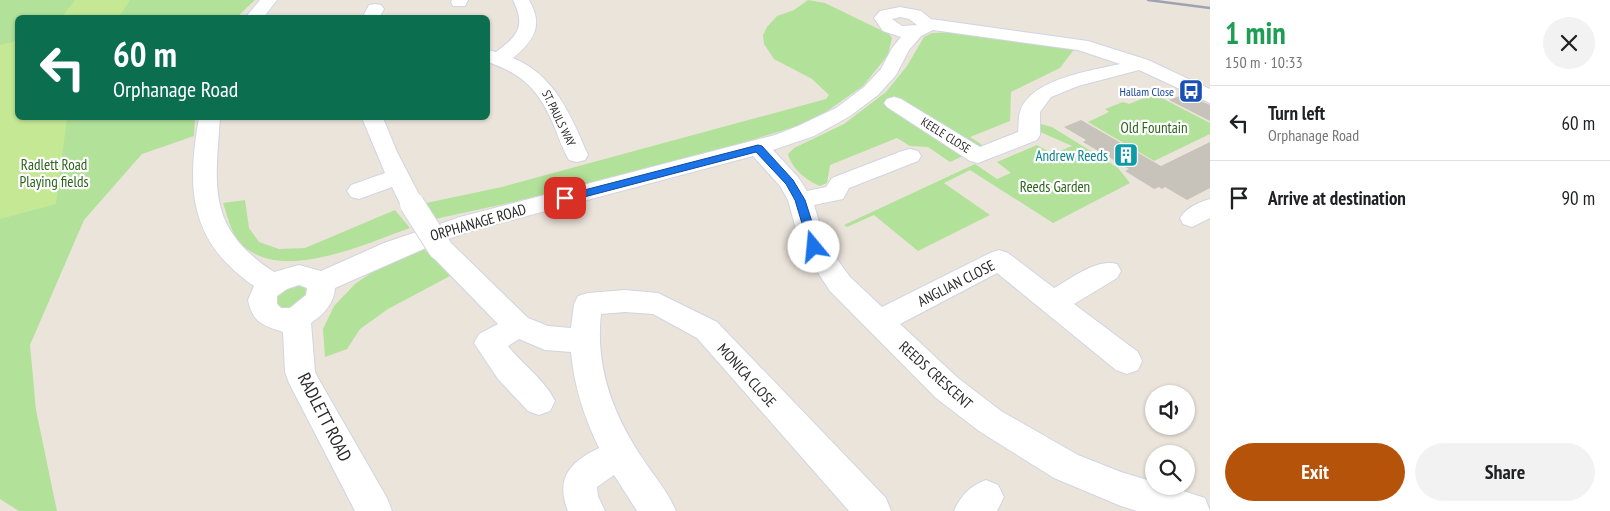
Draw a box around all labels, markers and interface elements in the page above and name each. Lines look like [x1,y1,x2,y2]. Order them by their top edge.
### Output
text: 1 min [1225,13,1286,52]
button: close [1543,17,1595,69]
text: 60 m [113,31,177,77]
icon: left [30,35,95,100]
text: 150 m · 10:33 [1225,52,1303,72]
text: Orphanage Road [113,75,238,103]
bus stop icon: Hallam Close [1178,78,1204,104]
place label: Hallam Close [1120,84,1174,99]
street label: ST. PAULS WAY [539,87,579,149]
text: Turn left [1268,101,1325,125]
icon: left [1225,109,1253,137]
text: 60 m [1562,111,1595,135]
street label: KEELE CLOSE [918,114,974,156]
park label: Old Fountain [1120,118,1188,137]
text: Orphanage Road [1268,125,1359,145]
building icon: Andrew Reeds [1113,142,1139,168]
place label: Andrew Reeds [1035,146,1108,165]
park label: Radlett Road Playing fields [19,155,89,191]
pin [544,177,586,219]
park label: Reeds Garden [1020,177,1090,196]
icon: arrive [551,184,579,212]
icon: arrive [1225,184,1253,212]
text: Arrive at destination [1268,186,1406,210]
text: 90 m [1562,186,1595,210]
street label: ORPHANAGE ROAD [428,199,528,245]
position arrow [787,220,839,272]
street label: ANGLIAN CLOSE [914,255,998,311]
street label: REEDS CRESCENT [895,337,977,413]
street label: MONICA CLOSE [714,339,780,411]
street label: RADLETT ROAD [293,369,357,465]
map controls [1145,385,1195,495]
button: sound [1145,385,1195,435]
button: Exit [1225,443,1405,501]
button: Share [1415,443,1595,501]
button: search [1145,445,1195,495]

